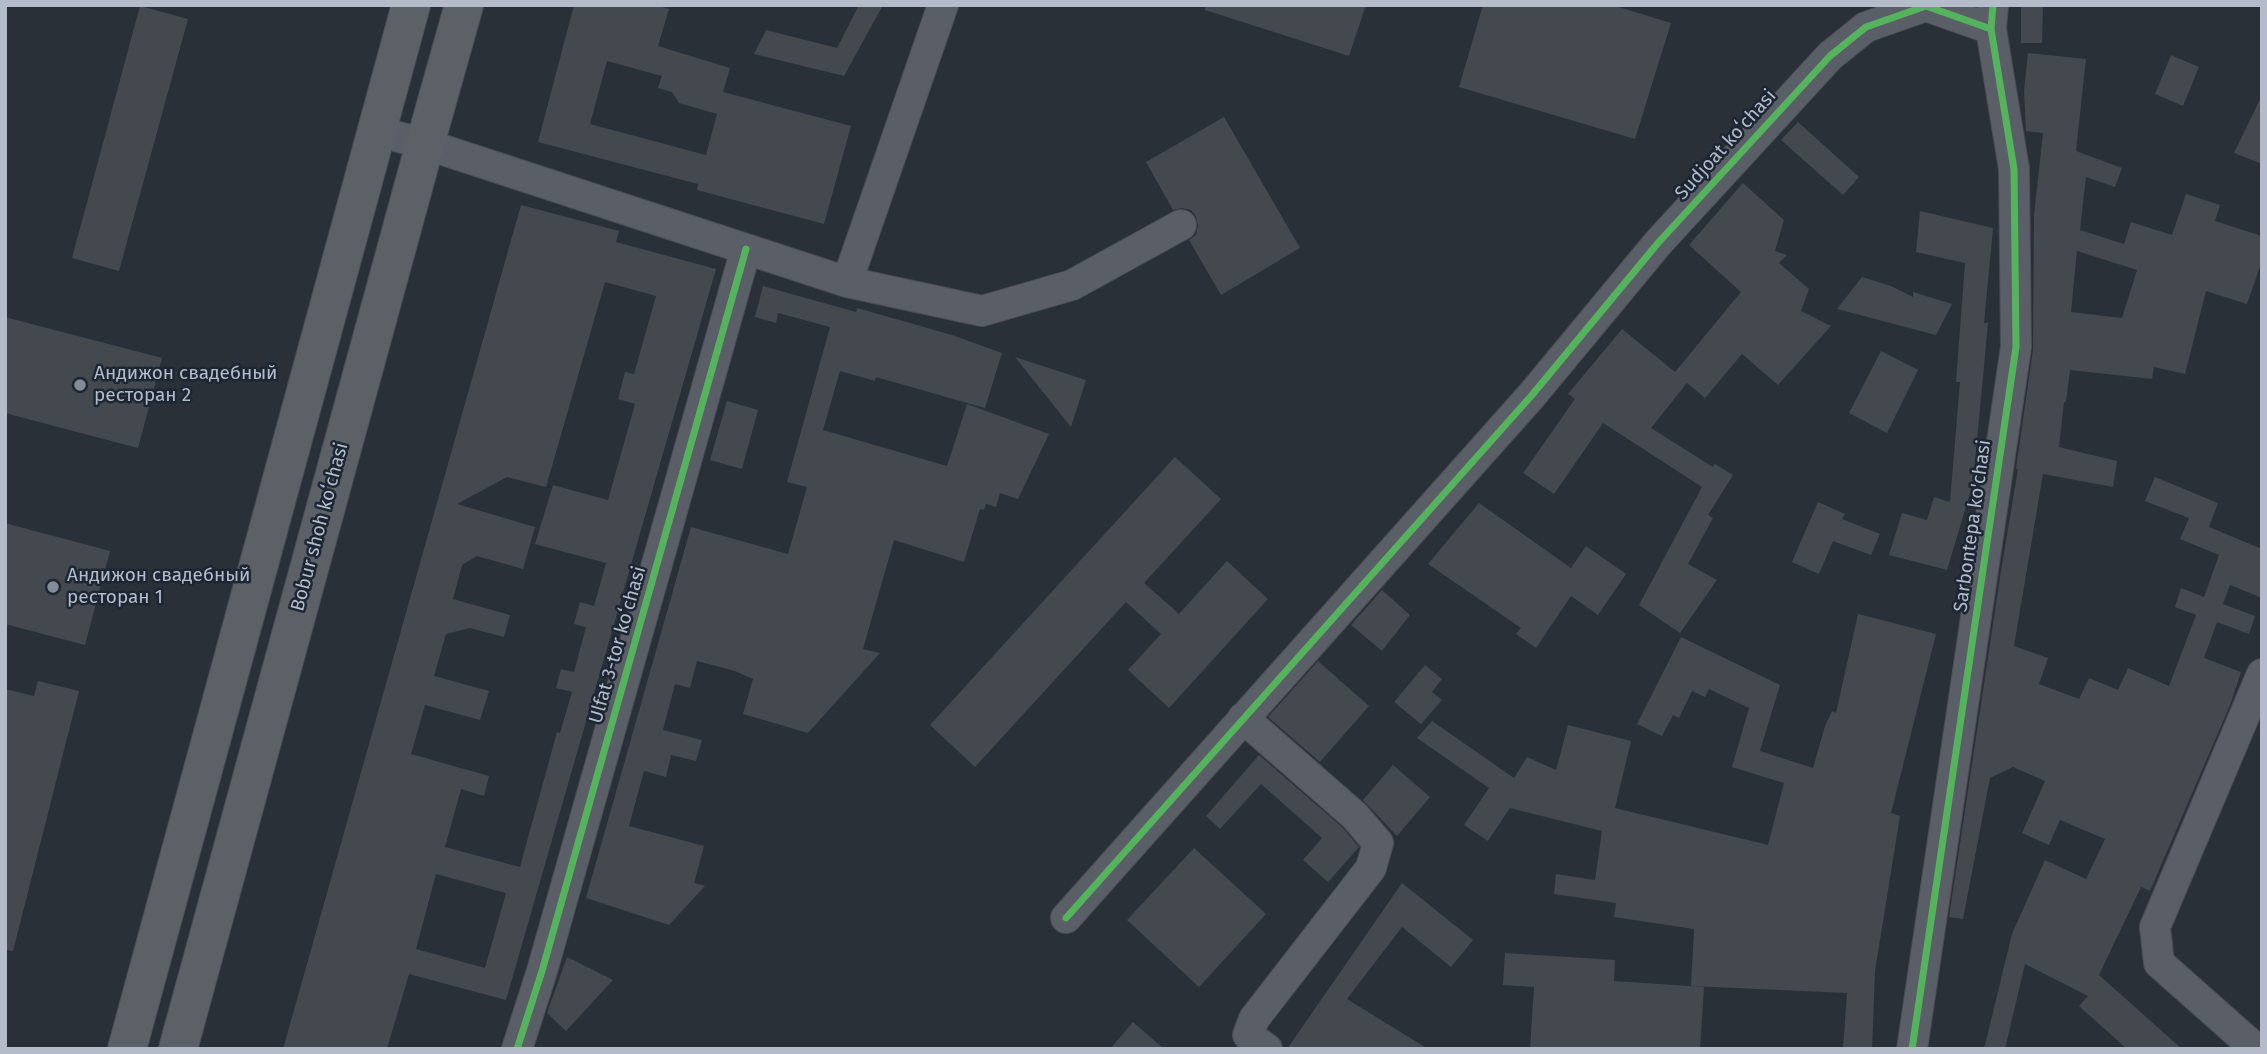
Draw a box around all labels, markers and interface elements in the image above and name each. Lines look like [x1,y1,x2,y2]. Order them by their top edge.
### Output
street label: Sudjoat koʻchasi [1671,85,1781,205]
place label: Андижон свадебный ресторан 2 [94,363,278,407]
marker: Андижон свадебный ресторан 2 [72,377,88,393]
street label: Sarbontepa ko'chasi [1950,438,1996,614]
street label: Bobur shoh koʻchasi [287,440,353,614]
street label: Ulfat 3-tor koʻchasi [585,564,651,726]
place label: Андижон свадебный ресторан 1 [67,565,251,609]
marker: Андижон свадебный ресторан 1 [45,579,61,595]

